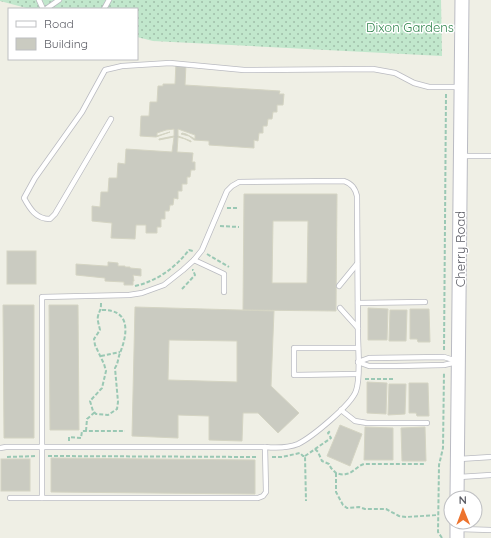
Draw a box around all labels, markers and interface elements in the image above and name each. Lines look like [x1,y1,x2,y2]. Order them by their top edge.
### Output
legend [8,8,138,60]
text: Road [44,16,74,31]
park label: Dixon Gardens [366,19,454,35]
text: Building [44,36,88,51]
street label: Cherry Road [452,211,468,287]
north arrow [443,490,483,530]
text: N [459,493,467,507]

